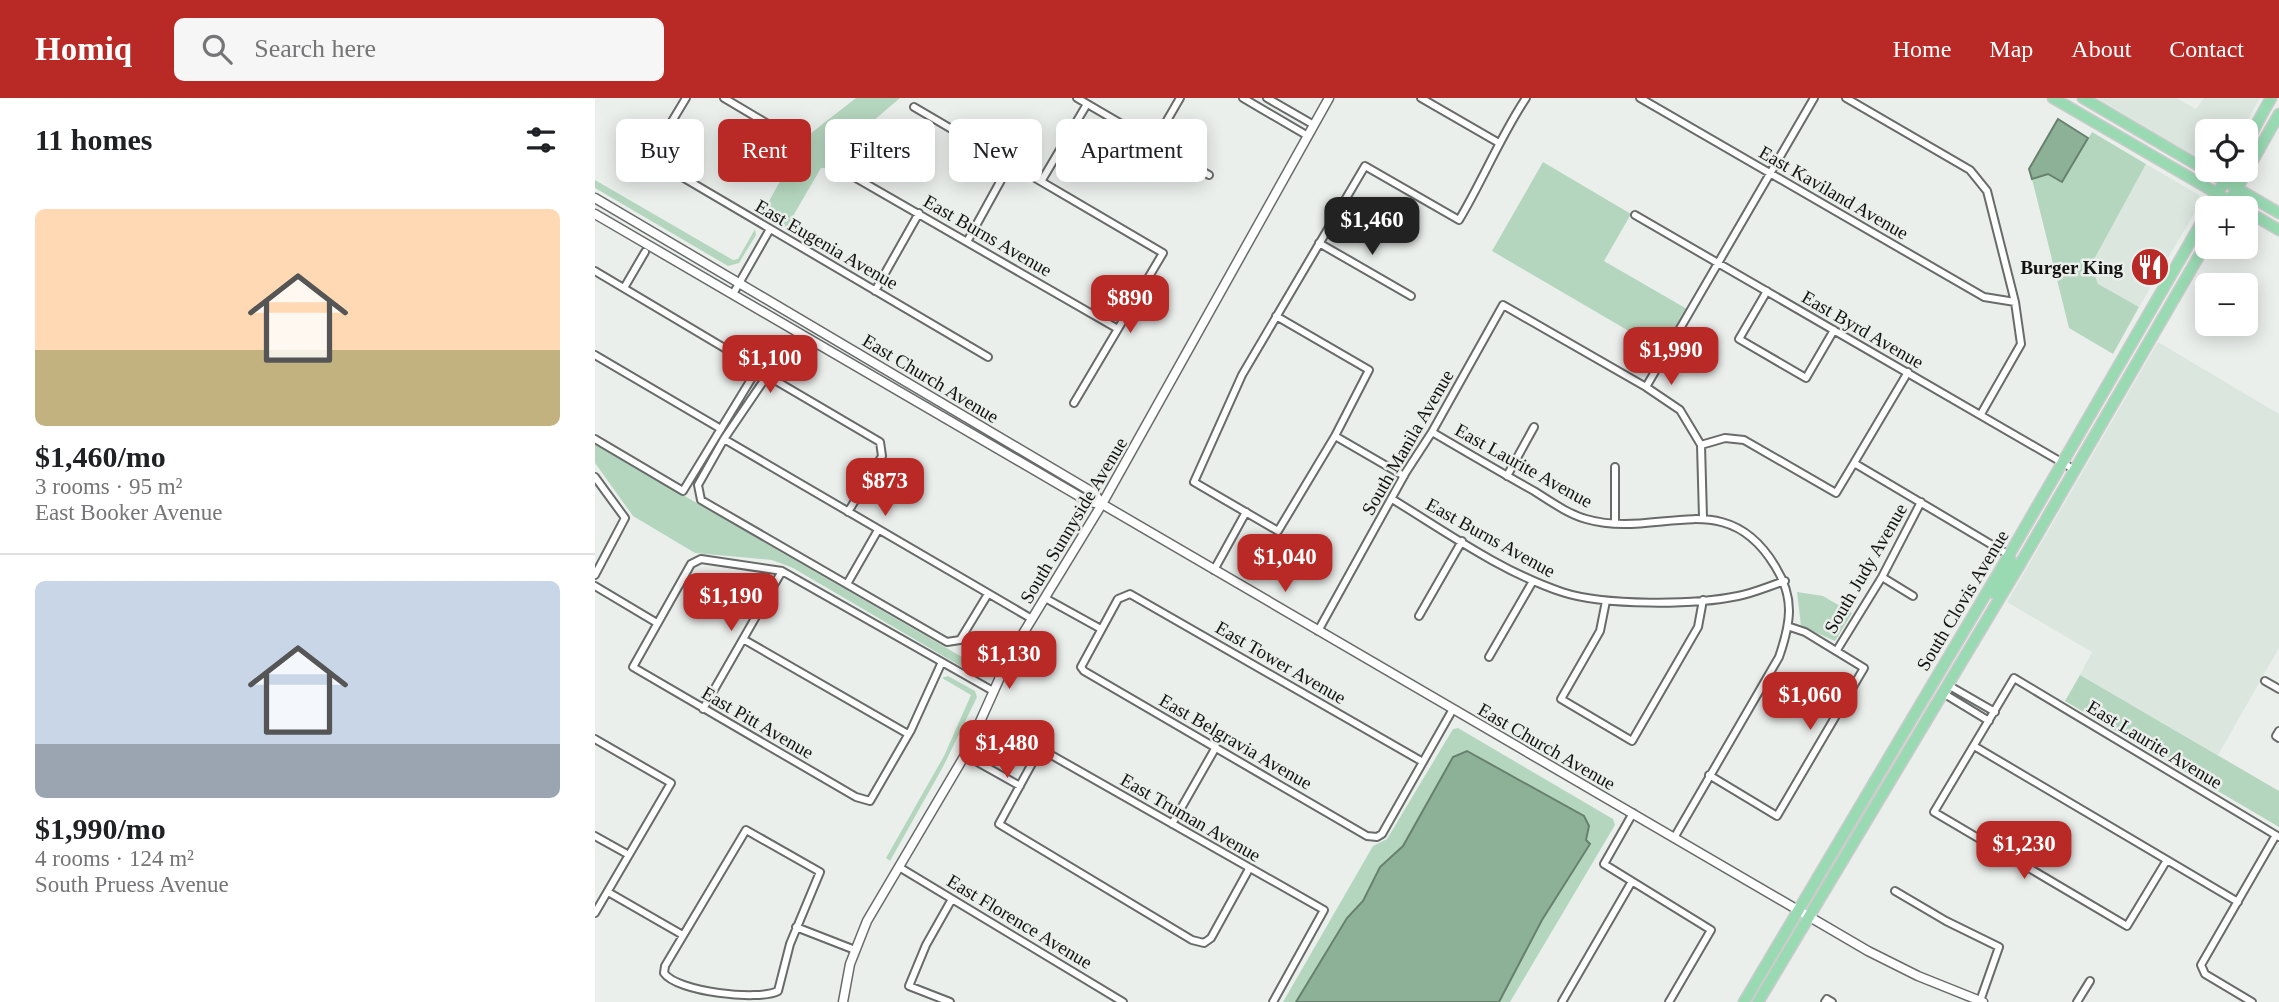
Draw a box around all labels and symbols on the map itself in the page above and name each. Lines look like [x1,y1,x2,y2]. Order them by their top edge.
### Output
street label: East Kaviland Avenue [1756,141,1912,244]
street label: East Burns Avenue [920,190,1055,281]
street label: East Eugenia Avenue [752,195,902,294]
pin: $1,460 [1315,198,1429,257]
restaurant icon: Burger King [2129,246,2171,288]
place label: Burger King [2020,257,2123,278]
pin: $890 [1089,275,1171,335]
street label: East Byrd Avenue [1798,286,1927,373]
pin: $1,990 [1614,328,1728,387]
street label: East Church Avenue [859,330,1002,427]
pin: $1,100 [713,336,827,395]
street label: South Manila Avenue [1357,366,1458,519]
street label: East Laurite Avenue [1451,419,1596,512]
street label: South Sunnyside Avenue [1016,434,1131,607]
pin: $873 [844,458,926,518]
street label: East Burns Avenue [1423,493,1559,582]
street label: South Judy Avenue [1820,500,1911,637]
street label: South Clovis Avenue [1912,526,2013,674]
pin: $1,040 [1228,534,1342,594]
pin: $1,190 [674,574,788,633]
street label: East Tower Avenue [1212,617,1350,708]
pin: $1,130 [952,632,1066,691]
pin: $1,060 [1753,672,1867,732]
street label: East Pitt Avenue [698,682,817,763]
street label: East Belgravia Avenue [1156,689,1316,794]
street label: East Laurite Avenue [2083,696,2226,793]
street label: East Church Avenue [1474,699,1619,794]
pin: $1,480 [950,720,1064,780]
street label: East Truman Avenue [1117,769,1264,866]
pin: $1,230 [1967,822,2081,881]
street label: East Florence Avenue [943,870,1096,973]

